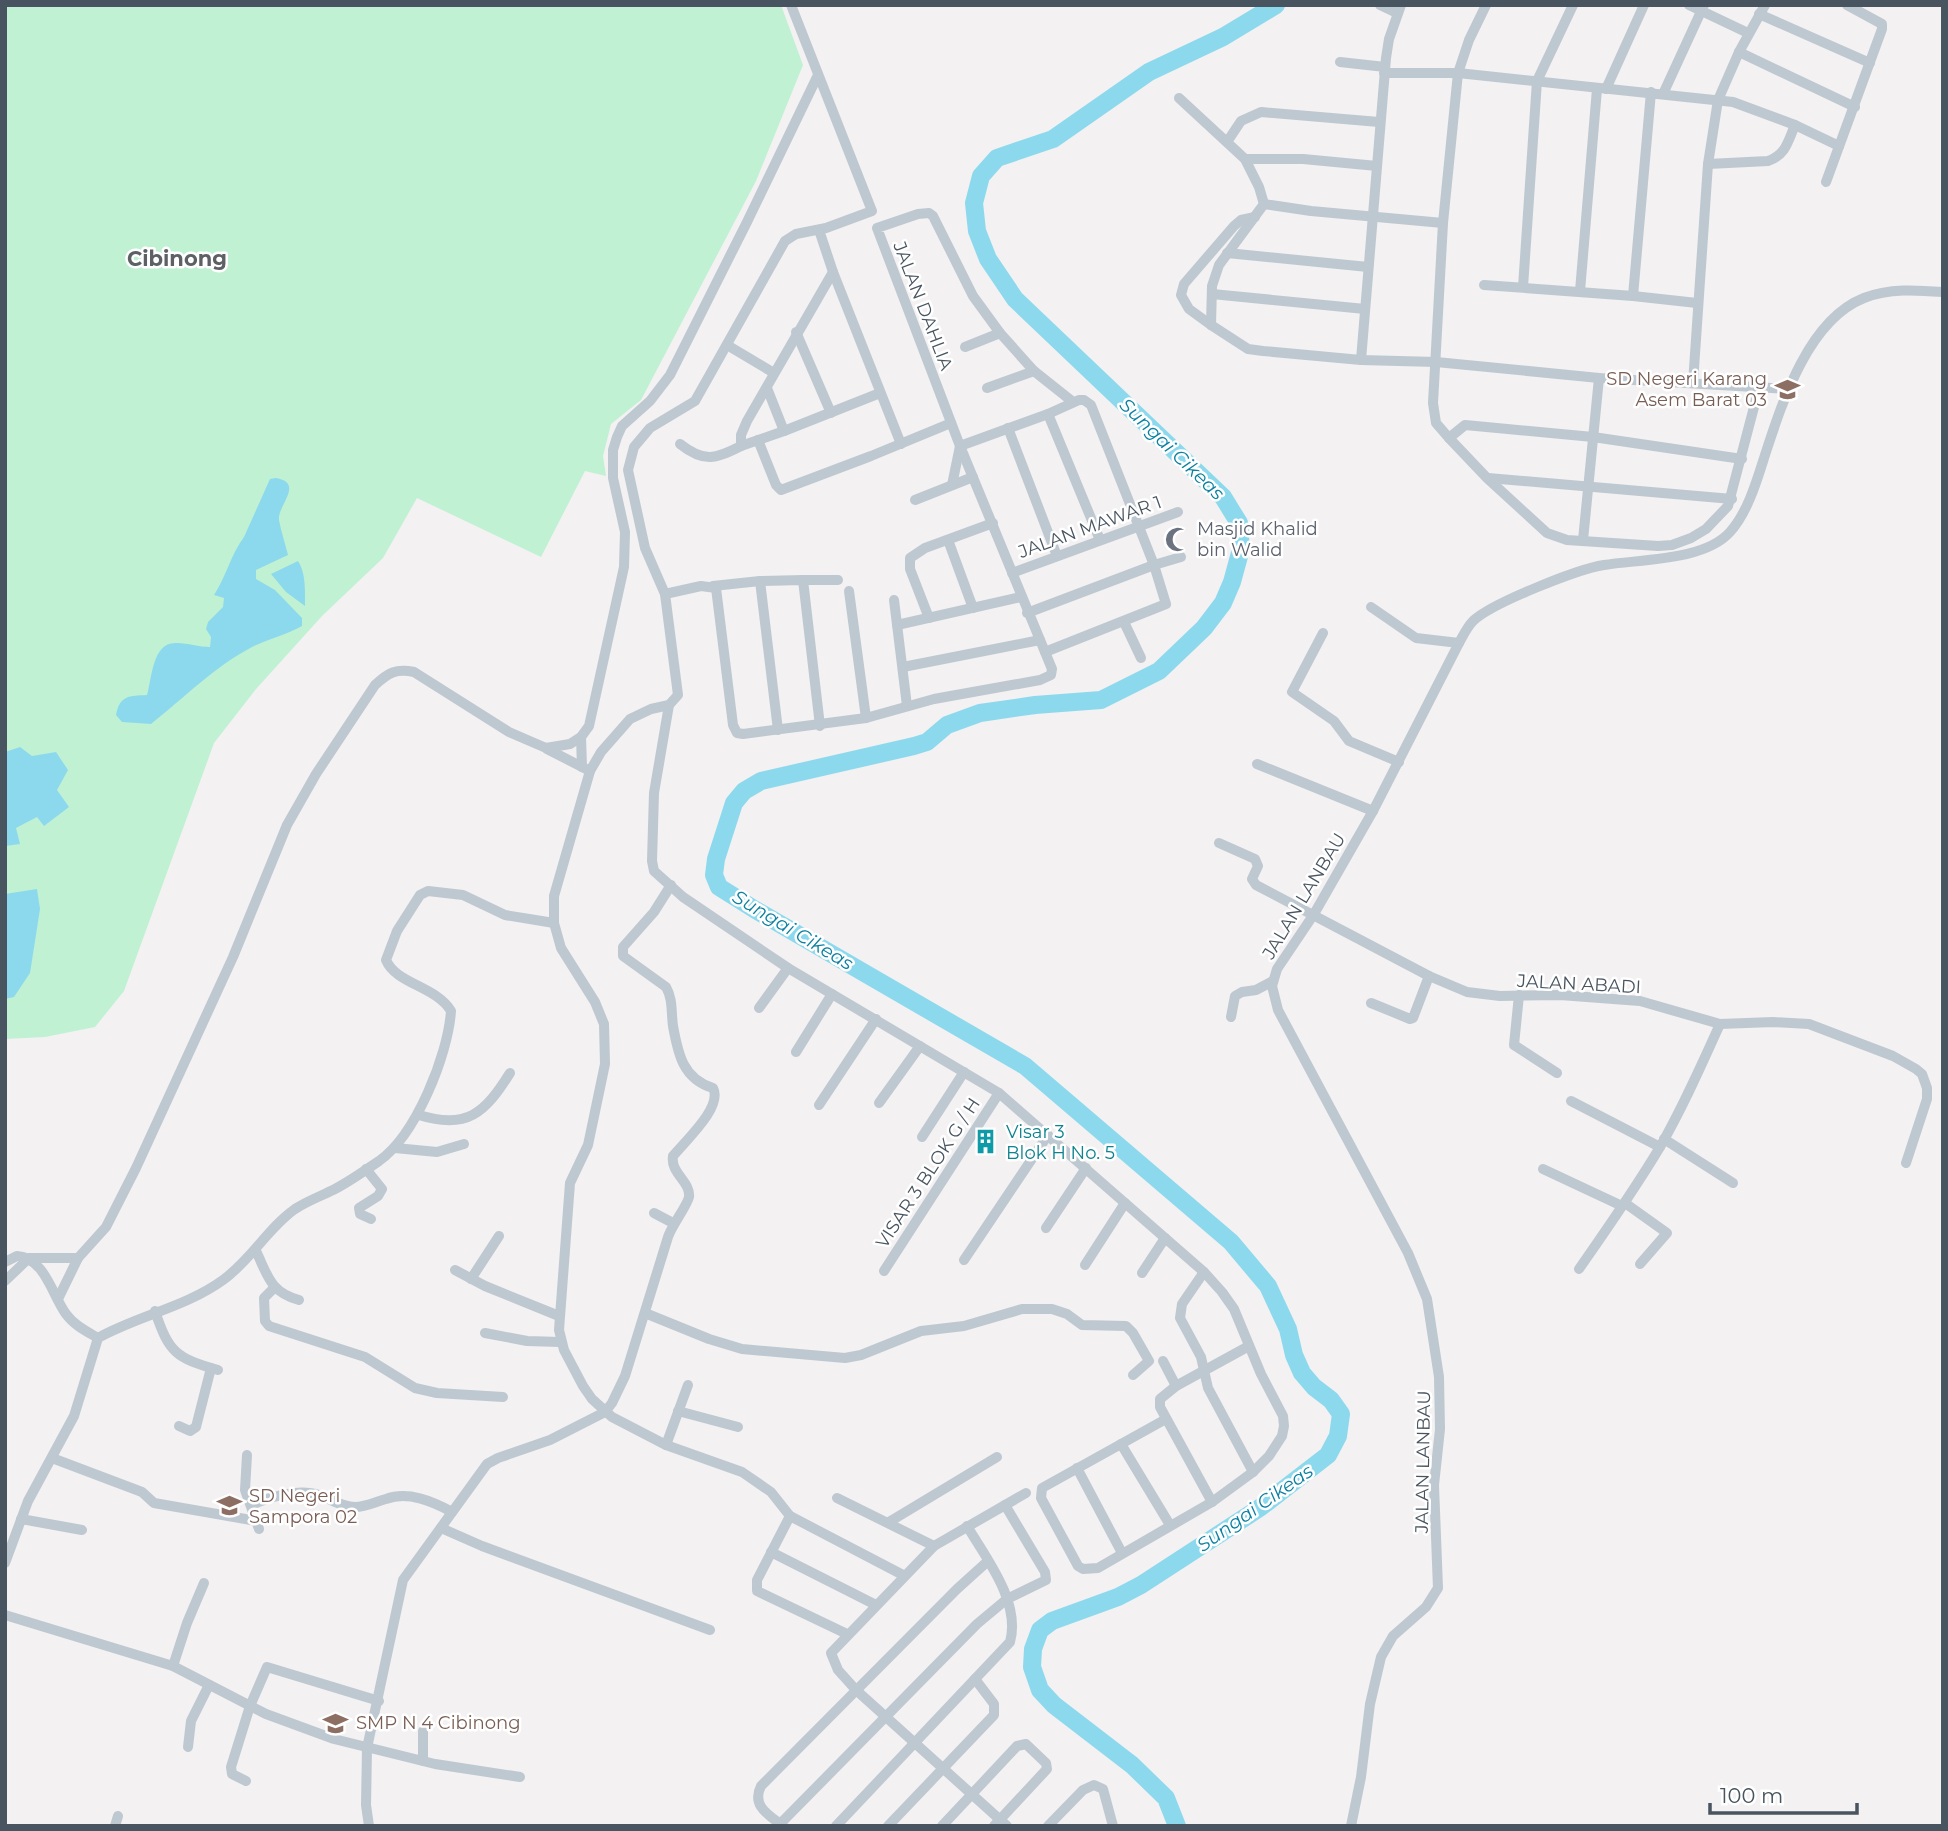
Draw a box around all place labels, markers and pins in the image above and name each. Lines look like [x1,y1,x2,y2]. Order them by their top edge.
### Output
place label: SD Negeri Karang Asem Barat 03 [1606,368,1767,411]
school or university icon: SD Negeri Karang Asem Barat 03 [1773,375,1801,403]
place label: Masjid Khalid bin Walid [1197,518,1318,561]
mosque icon: Masjid Khalid bin Walid [1163,525,1191,553]
place label: Visar 3 Blok H No. 5 [1006,1121,1115,1164]
building icon: Visar 3 Blok H No. 5 [972,1128,1000,1156]
place label: SD Negeri Sampora 02 [249,1485,357,1528]
school or university icon: SD Negeri Sampora 02 [215,1492,243,1520]
school or university icon: SMP N 4 Cibinong [322,1709,350,1737]
place label: SMP N 4 Cibinong [356,1712,520,1734]

